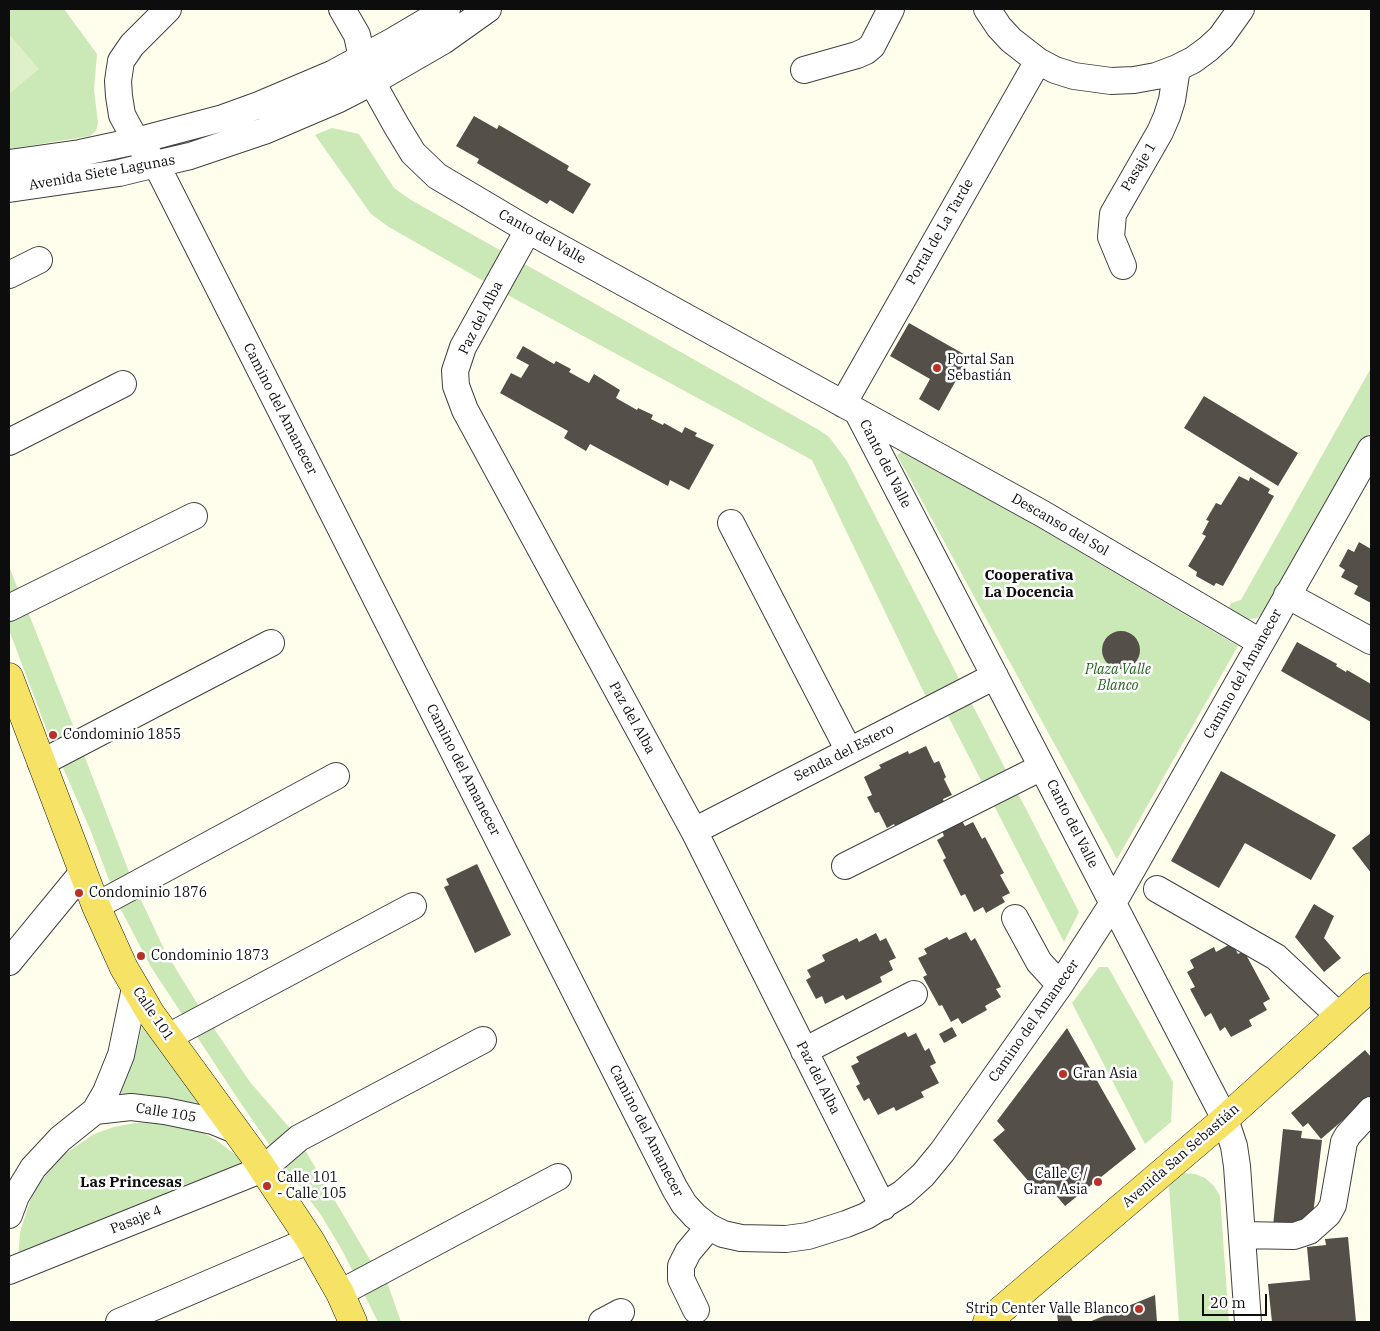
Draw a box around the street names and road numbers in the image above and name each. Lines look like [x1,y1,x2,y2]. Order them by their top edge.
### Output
street label: Pasaje 1 [1118,140,1160,194]
street label: Avenida Siete Lagunas [28,152,176,194]
street label: Portal de La Tarde [903,176,977,288]
street label: Canto del Valle [495,206,589,268]
street label: Paz del Alba [455,279,507,357]
street label: Camino del Amanecer [239,340,321,478]
street label: Canto del Valle [855,417,915,511]
street label: Descanso del Sol [1008,490,1112,560]
street label: Camino del Amanecer [1200,606,1286,742]
street label: Paz del Alba [605,679,659,757]
street label: Camino del Amanecer [422,701,504,839]
street label: Senda del Estero [791,721,897,785]
street label: Canto del Valle [1042,777,1102,871]
street label: Camino del Amanecer [985,956,1083,1086]
street label: Calle 101 [129,984,177,1044]
street label: Paz del Alba [792,1039,844,1117]
street label: Camino del Amanecer [605,1062,687,1200]
street label: Calle 105 [135,1100,197,1126]
street label: Avenida San Sebastián [1119,1101,1243,1211]
street label: Pasaje 4 [108,1202,164,1238]

